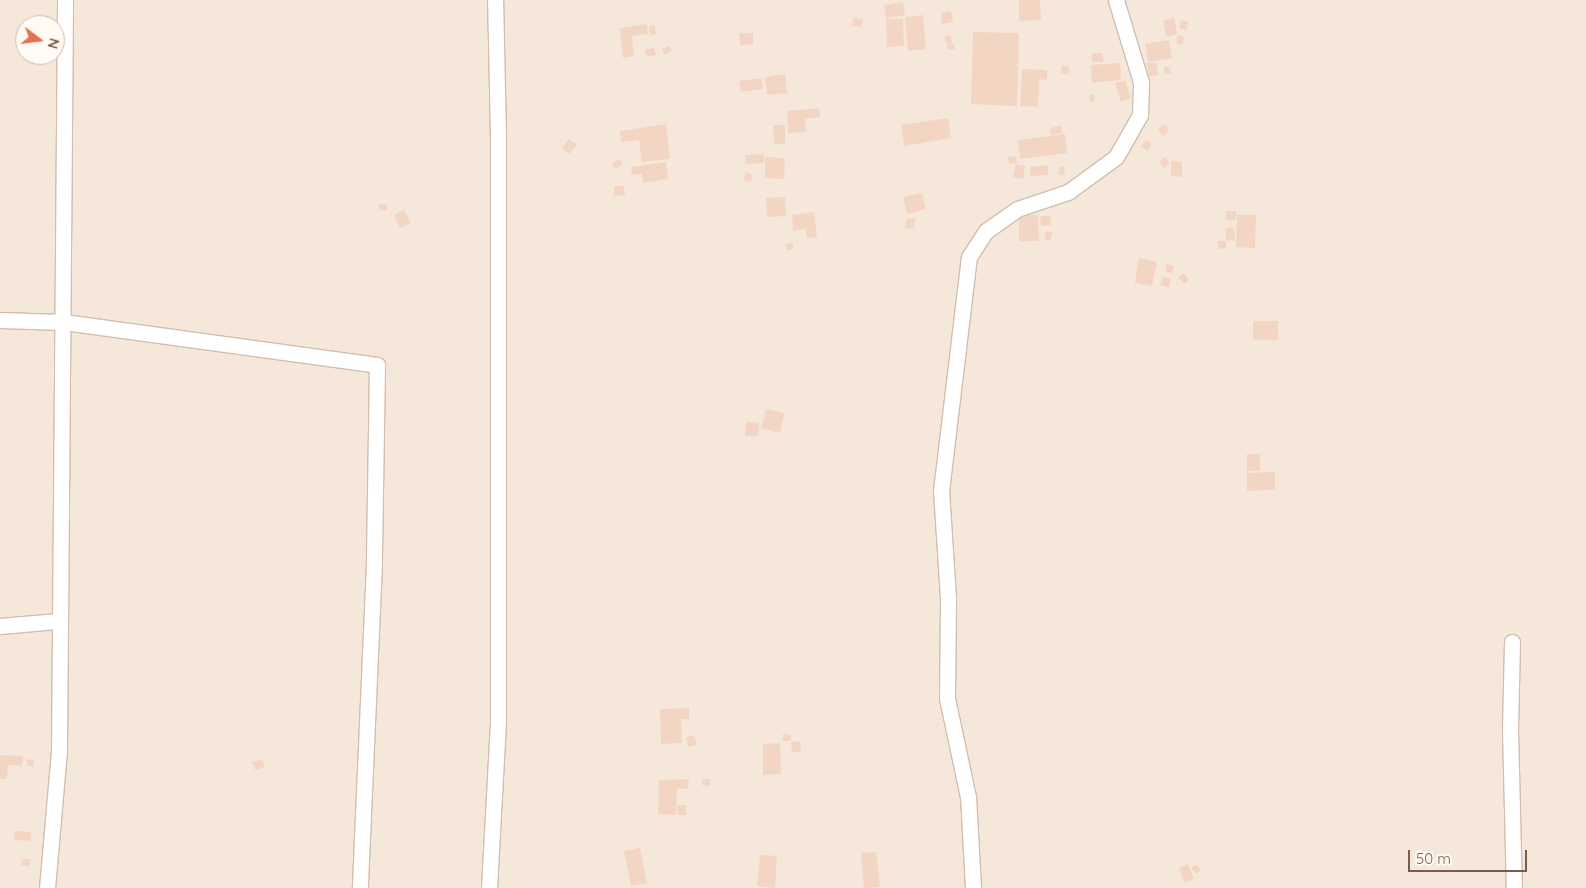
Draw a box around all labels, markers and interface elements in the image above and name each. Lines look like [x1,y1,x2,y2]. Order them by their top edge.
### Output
north arrow [15,15,65,65]
text: N [43,36,64,51]
scale bar [1411,840,1530,872]
text: 50 m [1416,849,1451,868]

